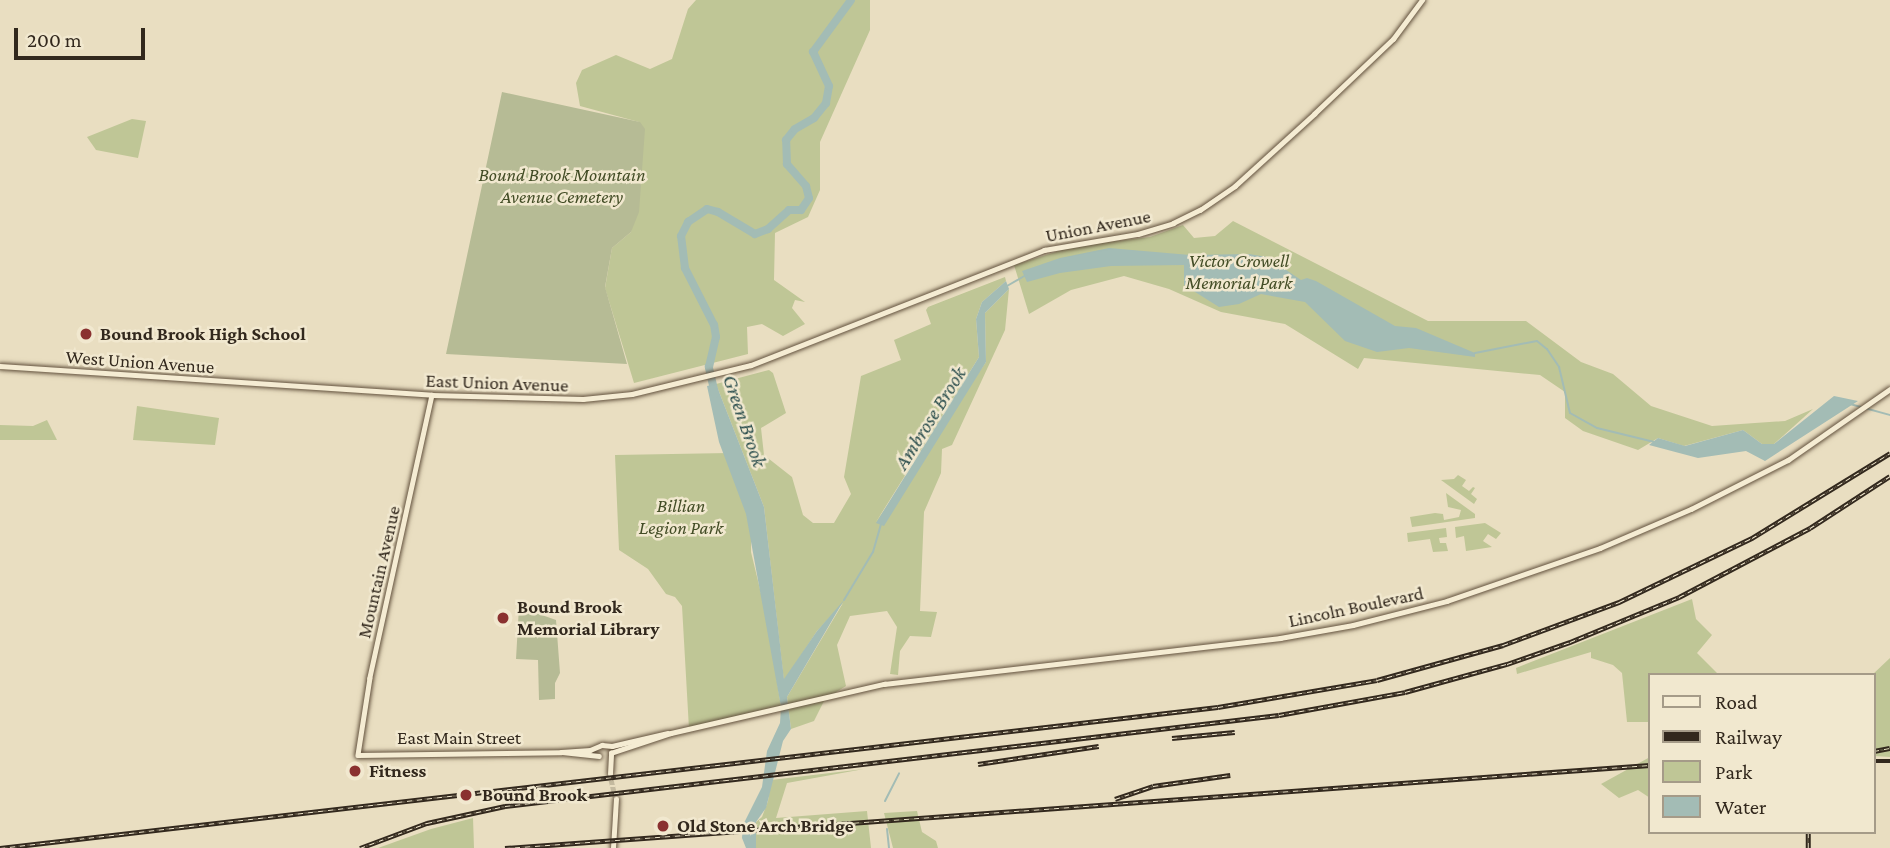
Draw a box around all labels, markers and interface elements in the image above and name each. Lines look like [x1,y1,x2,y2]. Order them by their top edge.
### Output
scale bar [18,14,149,58]
text: 200 m [27,28,82,52]
park label: Bound Brook Mountain Avenue Cemetery [478,164,646,208]
street label: Union Avenue [1043,205,1153,247]
park label: Victor Crowell Memorial Park [1186,250,1292,294]
place label: Bound Brook High School [100,323,306,345]
marker: Bound Brook High School [78,326,94,342]
street label: West Union Avenue [65,345,215,379]
water label: Ambrose Brook [888,362,972,474]
street label: East Union Avenue [425,369,569,397]
water label: Green Brook [717,371,773,471]
park label: Billian Legion Park [639,495,723,539]
street label: Mountain Avenue [353,504,405,640]
street label: Lincoln Boulevard [1286,582,1426,632]
place label: Bound Brook Memorial Library [517,596,659,640]
marker: Bound Brook Memorial Library [495,610,511,626]
legend [1648,673,1876,834]
text: Road [1715,690,1758,714]
text: Railway [1715,725,1782,749]
street label: East Main Street [397,727,521,749]
place label: Fitness [369,760,426,782]
text: Park [1715,760,1752,784]
marker: Fitness [347,763,363,779]
place label: Bound Brook [482,784,587,806]
marker: Bound Brook [456,785,476,805]
text: Water [1715,795,1767,819]
place label: Old Stone Arch Bridge [677,815,854,837]
marker: Old Stone Arch Bridge [655,818,671,834]

